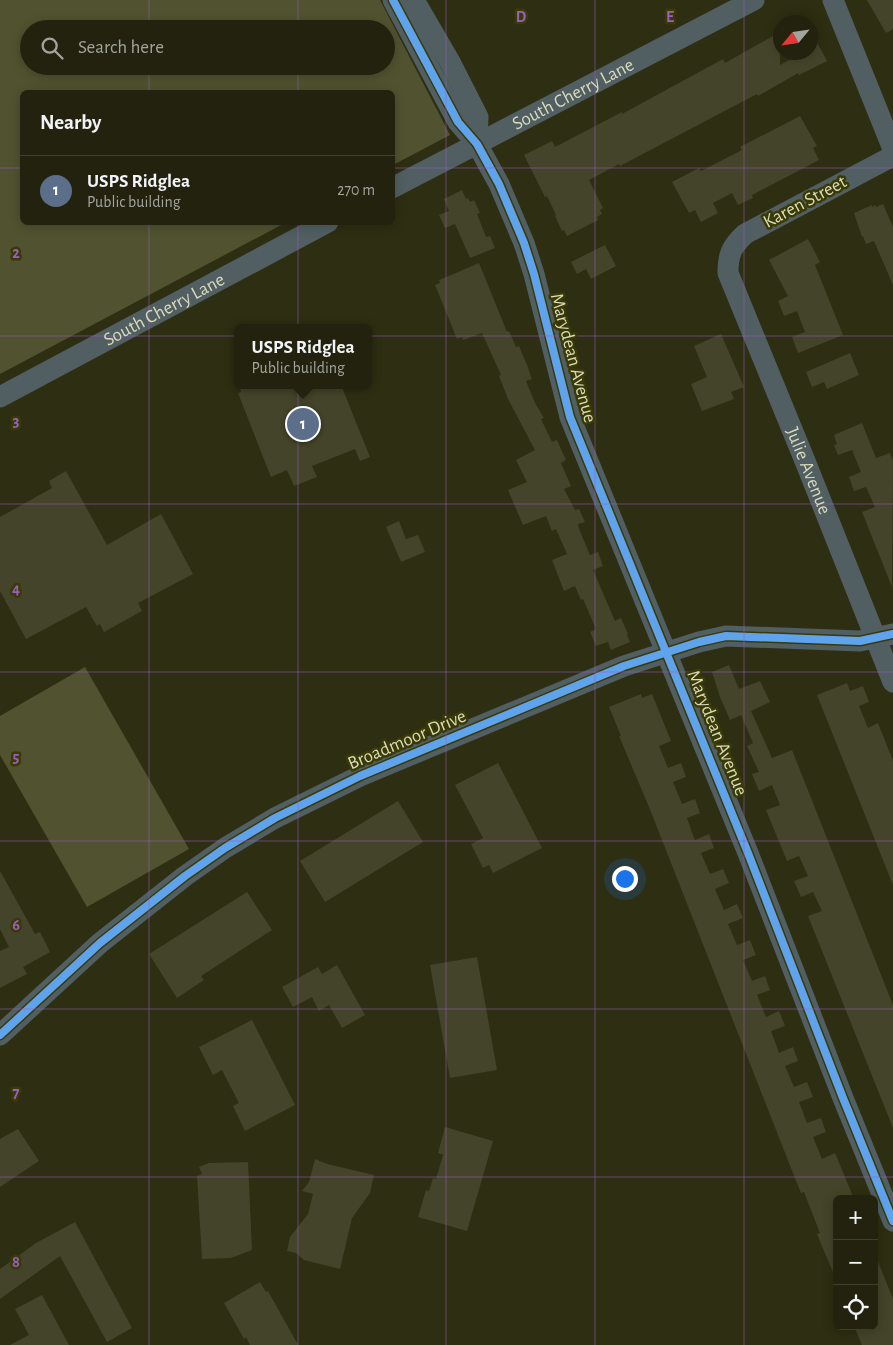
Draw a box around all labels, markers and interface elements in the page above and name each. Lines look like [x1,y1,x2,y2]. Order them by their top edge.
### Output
text: D [516,9,527,25]
text: E [666,9,674,25]
north arrow [773,15,818,60]
search box [20,20,395,75]
icon: search [38,34,66,62]
text: Search here [78,38,164,57]
street label: South Cherry Lane [509,55,637,133]
text: Nearby [40,112,101,133]
text: USPS Ridglea [87,172,190,191]
street label: Karen Street [760,172,850,232]
text: 1 [53,182,59,198]
text: 270 m [337,182,375,198]
text: Public building [87,194,181,210]
text: 2 [12,245,20,261]
street label: South Cherry Lane [100,269,228,349]
street label: Marydean Avenue [547,291,599,425]
popup [234,324,372,389]
text: USPS Ridglea [251,338,355,357]
text: Public building [251,360,345,376]
pin: 1 [287,405,319,443]
text: 3 [13,413,20,429]
street label: Julie Avenue [783,424,835,517]
text: 4 [12,581,20,597]
street label: Marydean Avenue [683,668,751,798]
street label: Broadmoor Drive [345,707,469,773]
text: 5 [13,749,20,765]
your location [612,866,638,892]
text: 6 [12,917,20,933]
text: 7 [13,1085,20,1101]
map controls [833,1195,878,1330]
button: + [833,1195,878,1240]
button: − [833,1240,878,1285]
text: 8 [12,1254,20,1270]
button: locate [833,1285,878,1330]

